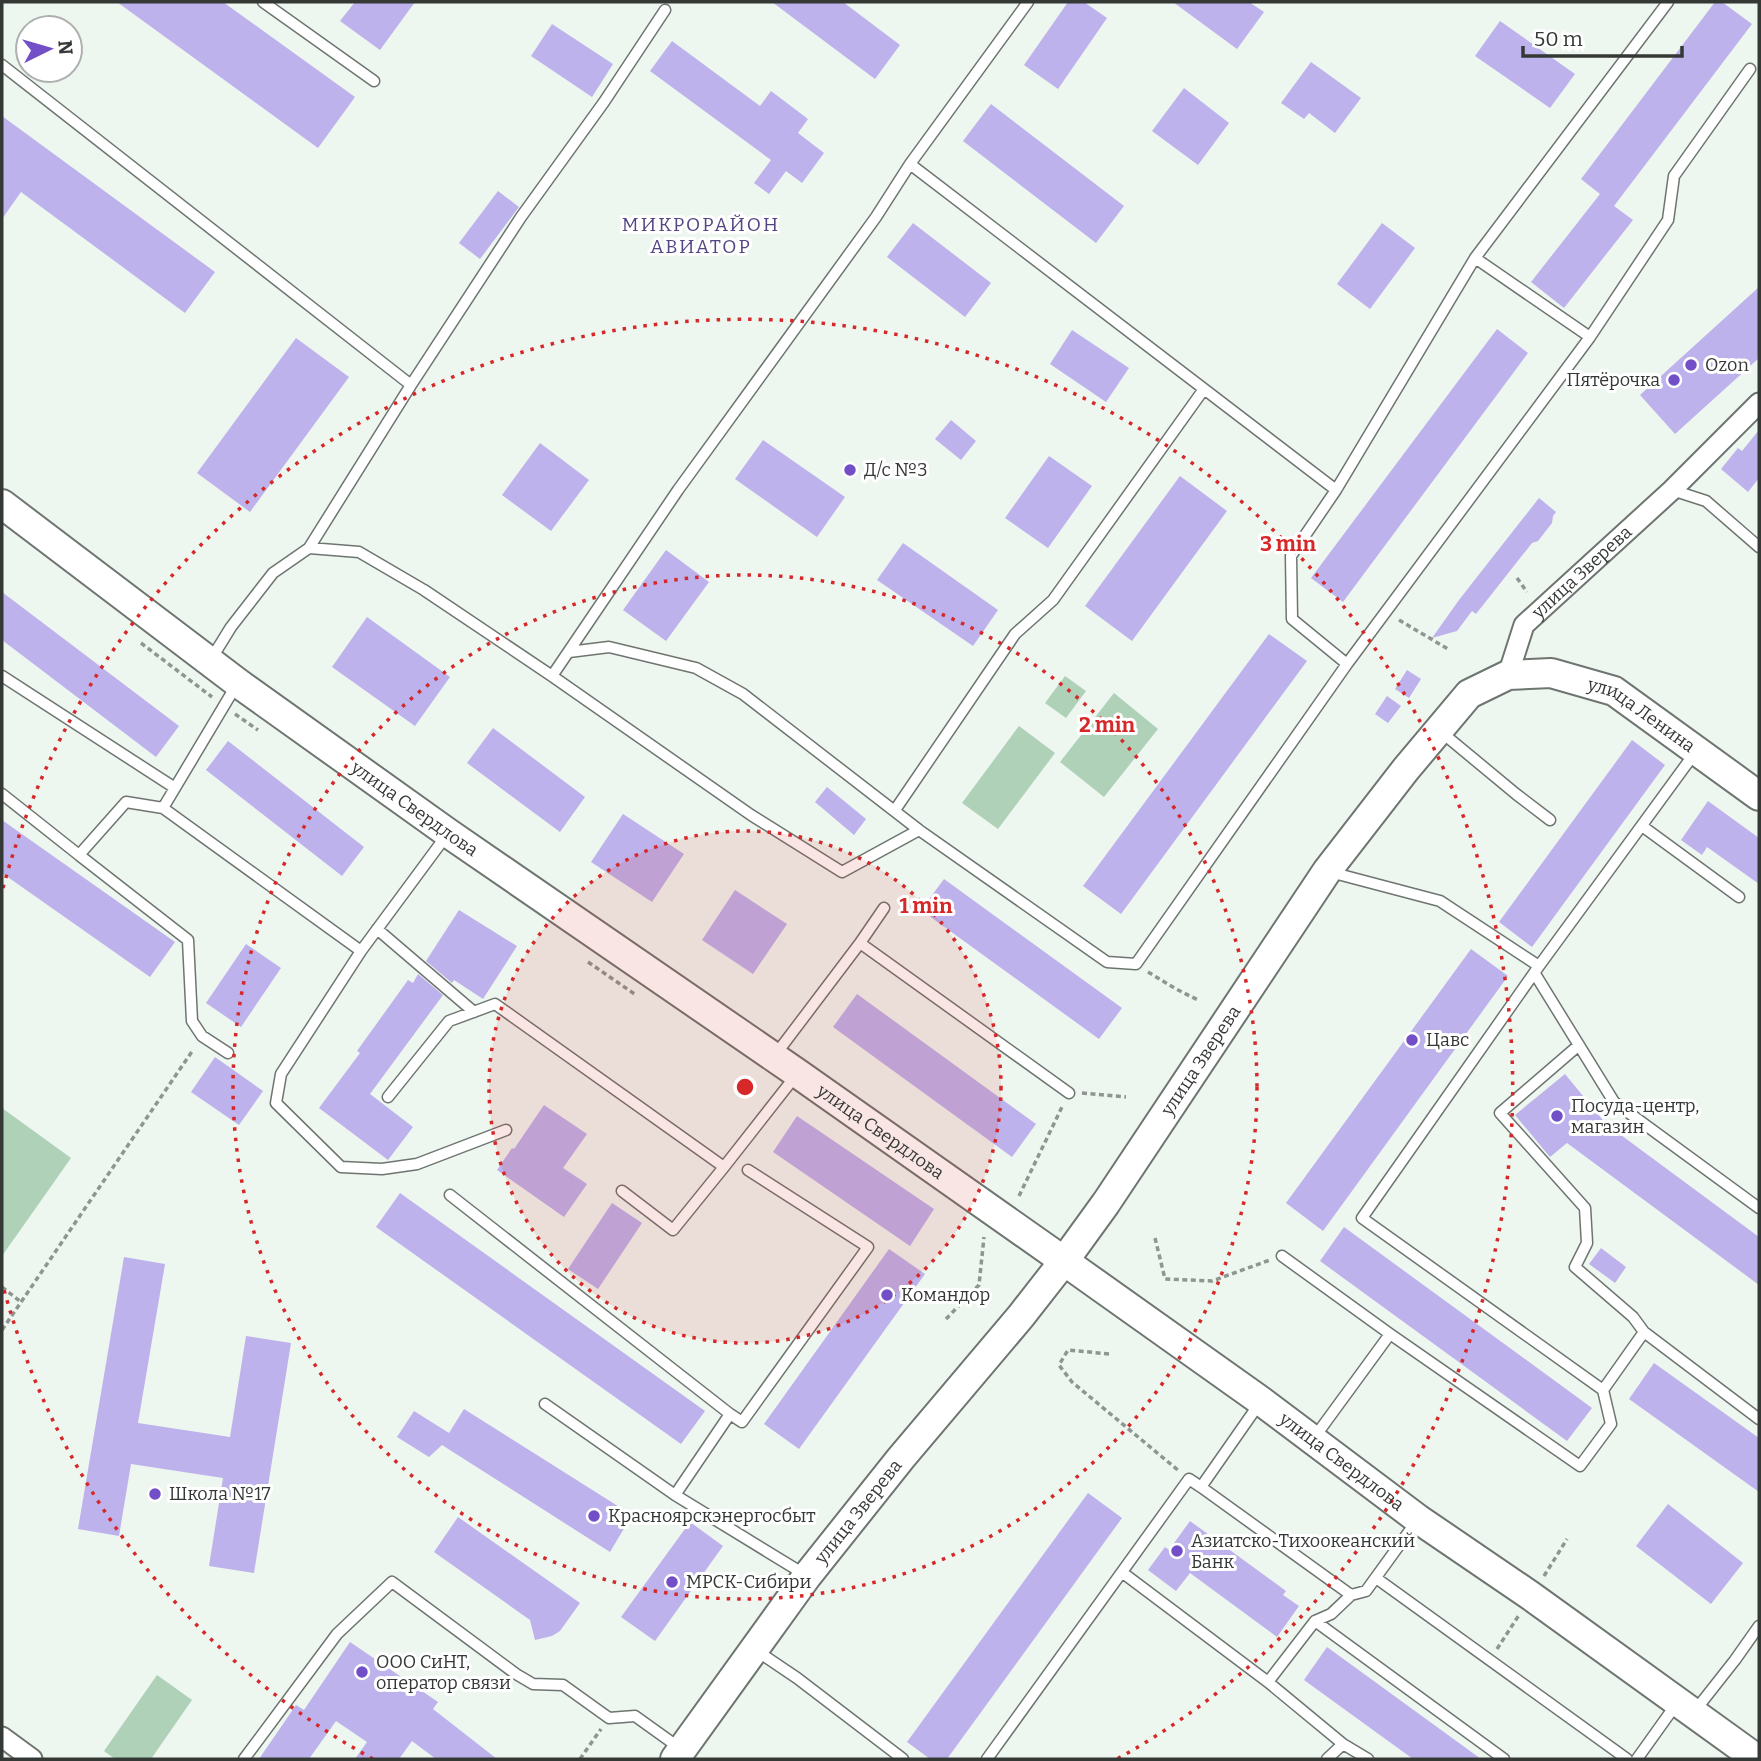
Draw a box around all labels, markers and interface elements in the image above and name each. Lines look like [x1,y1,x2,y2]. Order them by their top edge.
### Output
north arrow [14,14,84,84]
scale bar [1523,14,1682,58]
text: 50 m [1534,26,1583,52]
text: N [53,39,78,56]
district label: МИКРОРАЙОН АВИАТОР [622,213,780,258]
place label: Ozon [1705,354,1749,376]
marker: Ozon [1683,357,1699,373]
place label: Пятёрочка [1566,369,1660,391]
marker: Пятёрочка [1666,372,1682,388]
place label: Д/с №3 [864,459,927,481]
marker: Д/с №3 [842,462,858,478]
street label: улица Зверева [1527,521,1637,624]
text: 3 min [1260,531,1317,557]
street label: улица Ленина [1584,673,1700,757]
text: 2 min [1079,712,1135,738]
street label: улица Свердлова [346,756,482,861]
text: 1 min [899,893,953,919]
street label: улица Зверева [1156,1001,1245,1121]
place label: Цавс [1426,1029,1469,1051]
marker: Цавс [1404,1032,1420,1048]
centre of rings [733,1075,757,1099]
street label: улица Свердлова [812,1079,948,1184]
place label: Посуда-центр, магазин [1571,1095,1699,1138]
marker: Посуда-центр, магазин [1549,1108,1565,1124]
place label: Командор [901,1284,990,1306]
marker: Командор [879,1287,895,1303]
street label: улица Свердлова [1274,1407,1409,1516]
street label: улица Зверева [809,1455,907,1569]
place label: Школа №17 [169,1483,271,1505]
marker: Школа №17 [147,1486,163,1502]
place label: Красноярскэнергосбыт [608,1505,816,1527]
marker: Красноярскэнергосбыт [586,1508,602,1524]
place label: Азиатско-Тихоокеанский Банк [1191,1530,1415,1573]
marker: Азиатско-Тихоокеанский Банк [1169,1543,1185,1559]
place label: МРСК-Сибири [686,1571,812,1593]
marker: МРСК-Сибири [664,1574,680,1590]
place label: ООО СиНТ, оператор связи [376,1651,511,1694]
marker: ООО СиНТ, оператор связи [354,1664,370,1680]

